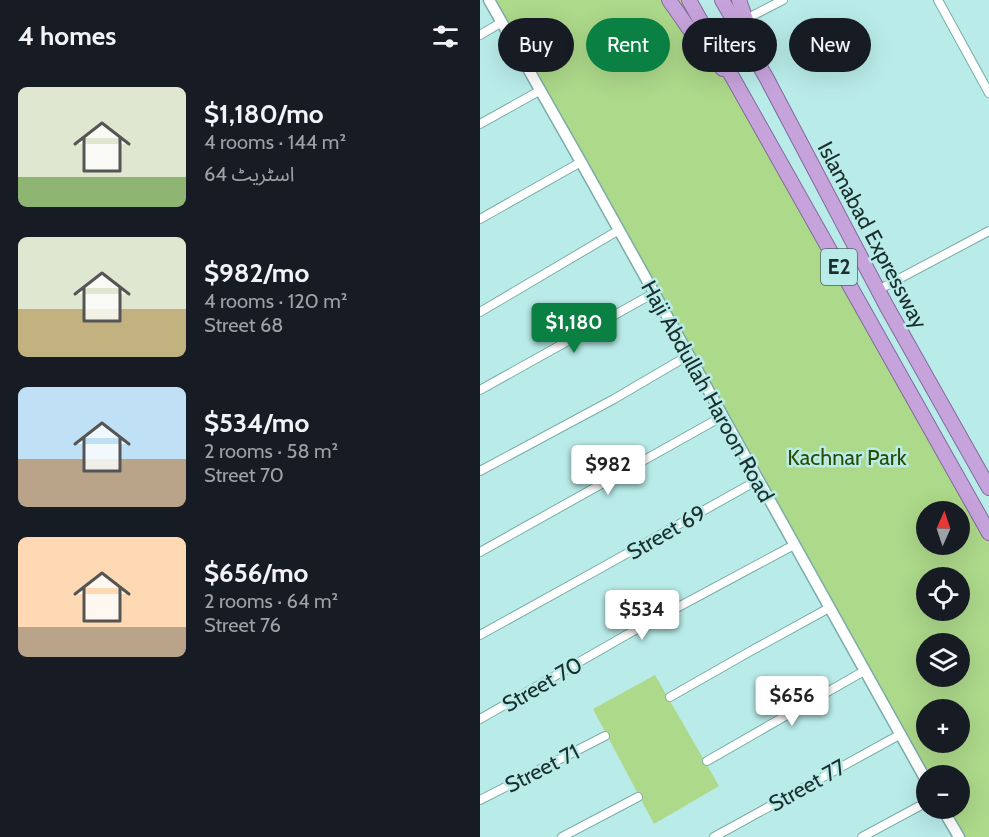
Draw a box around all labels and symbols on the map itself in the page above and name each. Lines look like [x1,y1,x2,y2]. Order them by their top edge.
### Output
street label: Islamabad Expressway [812,137,933,333]
road number: E2 [821,249,857,285]
street label: Haji Abdullah Haroon Road [635,276,780,507]
pin: $1,180 [525,303,623,354]
park label: Kachnar Park [787,444,907,471]
pin: $982 [572,445,644,496]
street label: Street 69 [622,499,710,566]
north arrow [916,501,970,555]
pin: $534 [606,590,678,641]
street label: Street 70 [498,651,587,718]
pin: $656 [756,676,828,727]
street label: Street 71 [501,738,584,799]
street label: Street 77 [764,753,850,818]

